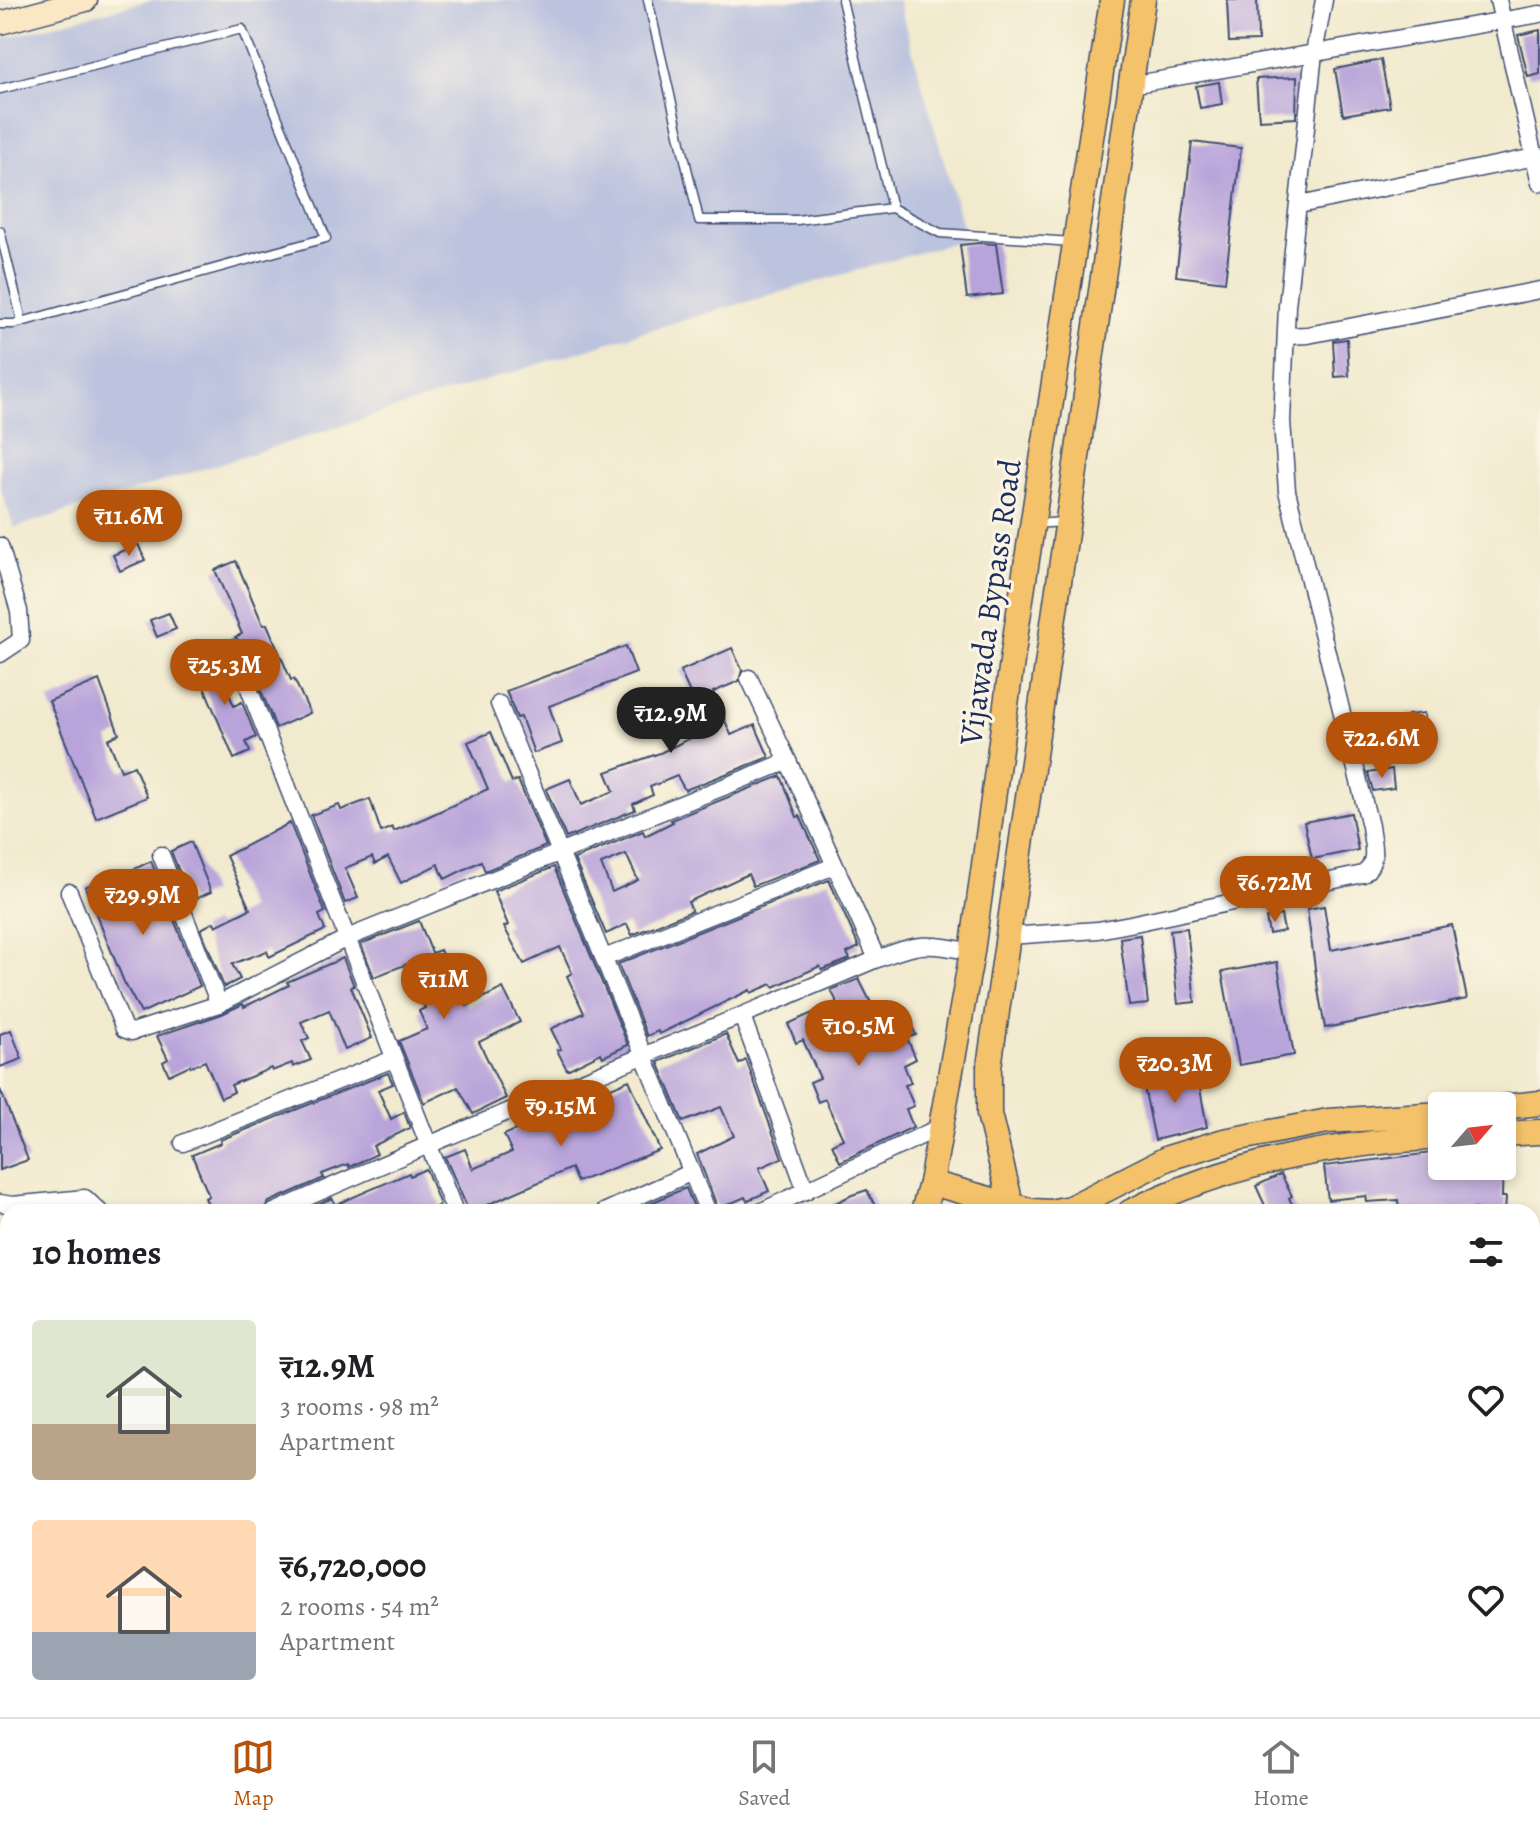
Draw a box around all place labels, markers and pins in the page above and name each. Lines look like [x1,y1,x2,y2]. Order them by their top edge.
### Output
pin: ₹11.6M [64,490,194,558]
pin: ₹25.3M [160,639,290,707]
pin: ₹12.9M [606,687,736,755]
pin: ₹22.6M [1317,712,1447,780]
pin: ₹6.72M [1210,856,1340,924]
pin: ₹29.9M [78,869,208,937]
pin: ₹11M [397,953,491,1021]
pin: ₹10.5M [794,1000,924,1068]
pin: ₹20.3M [1110,1037,1240,1105]
pin: ₹9.15M [496,1080,626,1148]

